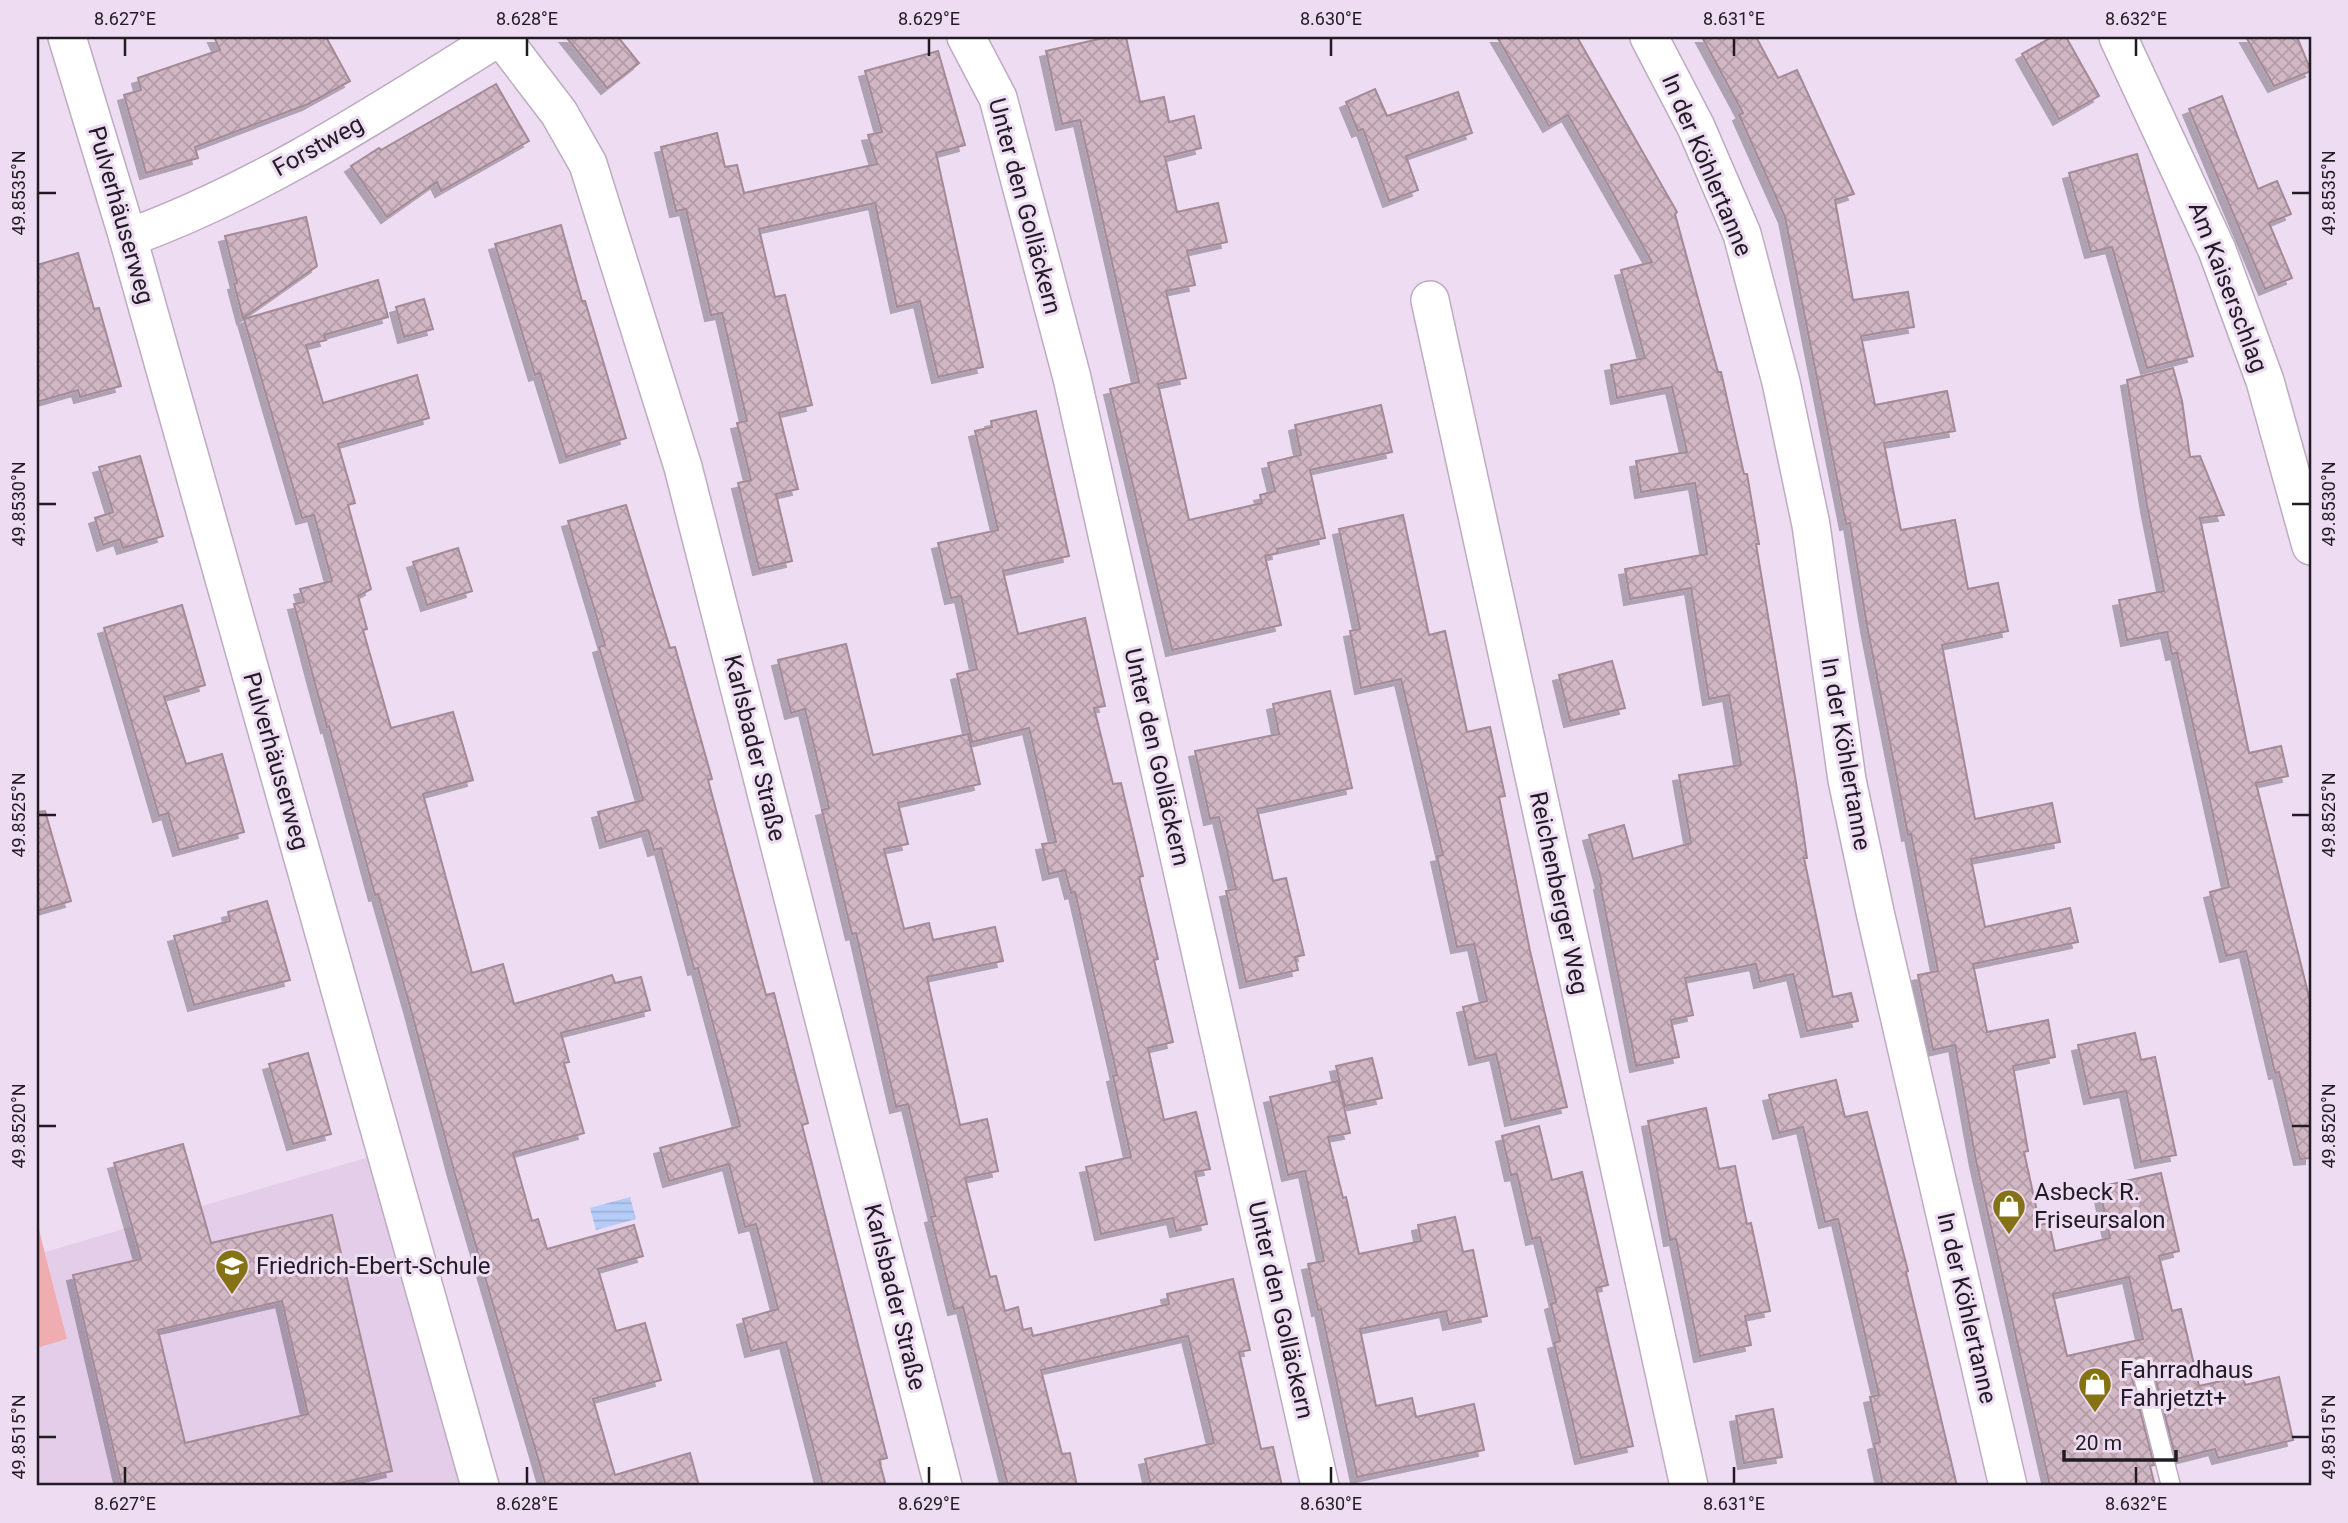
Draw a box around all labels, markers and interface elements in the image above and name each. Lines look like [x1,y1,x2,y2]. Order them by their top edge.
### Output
text: 8.627°E [94,8,156,29]
text: 8.628°E [496,8,558,29]
text: 8.629°E [898,8,960,29]
text: 8.630°E [1300,8,1362,29]
text: 8.631°E [1703,8,1765,29]
text: 8.632°E [2105,8,2167,29]
street label: In der Köhlertanne [1656,70,1758,260]
street label: Unter den Golläckern [983,95,1067,317]
street label: Forstweg [268,110,368,182]
street label: Pulverhäuserweg [82,123,160,307]
text: 49.8535°N [8,150,29,236]
text: 49.8535°N [2318,150,2339,236]
street label: Am Kaiserschlag [2183,198,2273,376]
text: 49.8530°N [8,461,29,547]
text: 49.8530°N [2318,461,2339,547]
street label: Unter den Golläckern [1118,646,1196,868]
street label: Karlsbader Straße [718,652,792,844]
street label: In der Köhlertanne [1815,655,1877,853]
street label: Pulverhäuserweg [237,669,315,853]
text: 49.8525°N [8,772,29,858]
text: 49.8525°N [2318,772,2339,858]
street label: Reichenberger Weg [1524,789,1594,997]
text: 49.8520°N [8,1083,29,1169]
text: 49.8520°N [2318,1083,2339,1169]
place label: Asbeck R. Friseursalon [2034,1178,2166,1234]
shop icon: Asbeck R. Friseursalon [1990,1187,2028,1236]
street label: Unter den Golläckern [1242,1199,1320,1421]
street label: Karlsbader Straße [858,1201,932,1393]
street label: In der Köhlertanne [1931,1210,2003,1406]
school or university icon: Friedrich-Ebert-Schule [213,1247,251,1296]
place label: Friedrich-Ebert-Schule [256,1252,490,1280]
place label: Fahrradhaus Fahrjetzt+ [2120,1356,2253,1412]
shop icon: Fahrradhaus Fahrjetzt+ [2076,1365,2114,1414]
text: 49.8515°N [8,1394,29,1480]
text: 49.8515°N [2318,1394,2339,1480]
scale bar [2064,1418,2176,1462]
text: 20 m [2075,1431,2122,1455]
text: 8.627°E [94,1493,156,1514]
text: 8.628°E [496,1493,558,1514]
text: 8.629°E [898,1493,960,1514]
text: 8.630°E [1300,1493,1362,1514]
text: 8.631°E [1703,1493,1765,1514]
text: 8.632°E [2105,1493,2167,1514]

